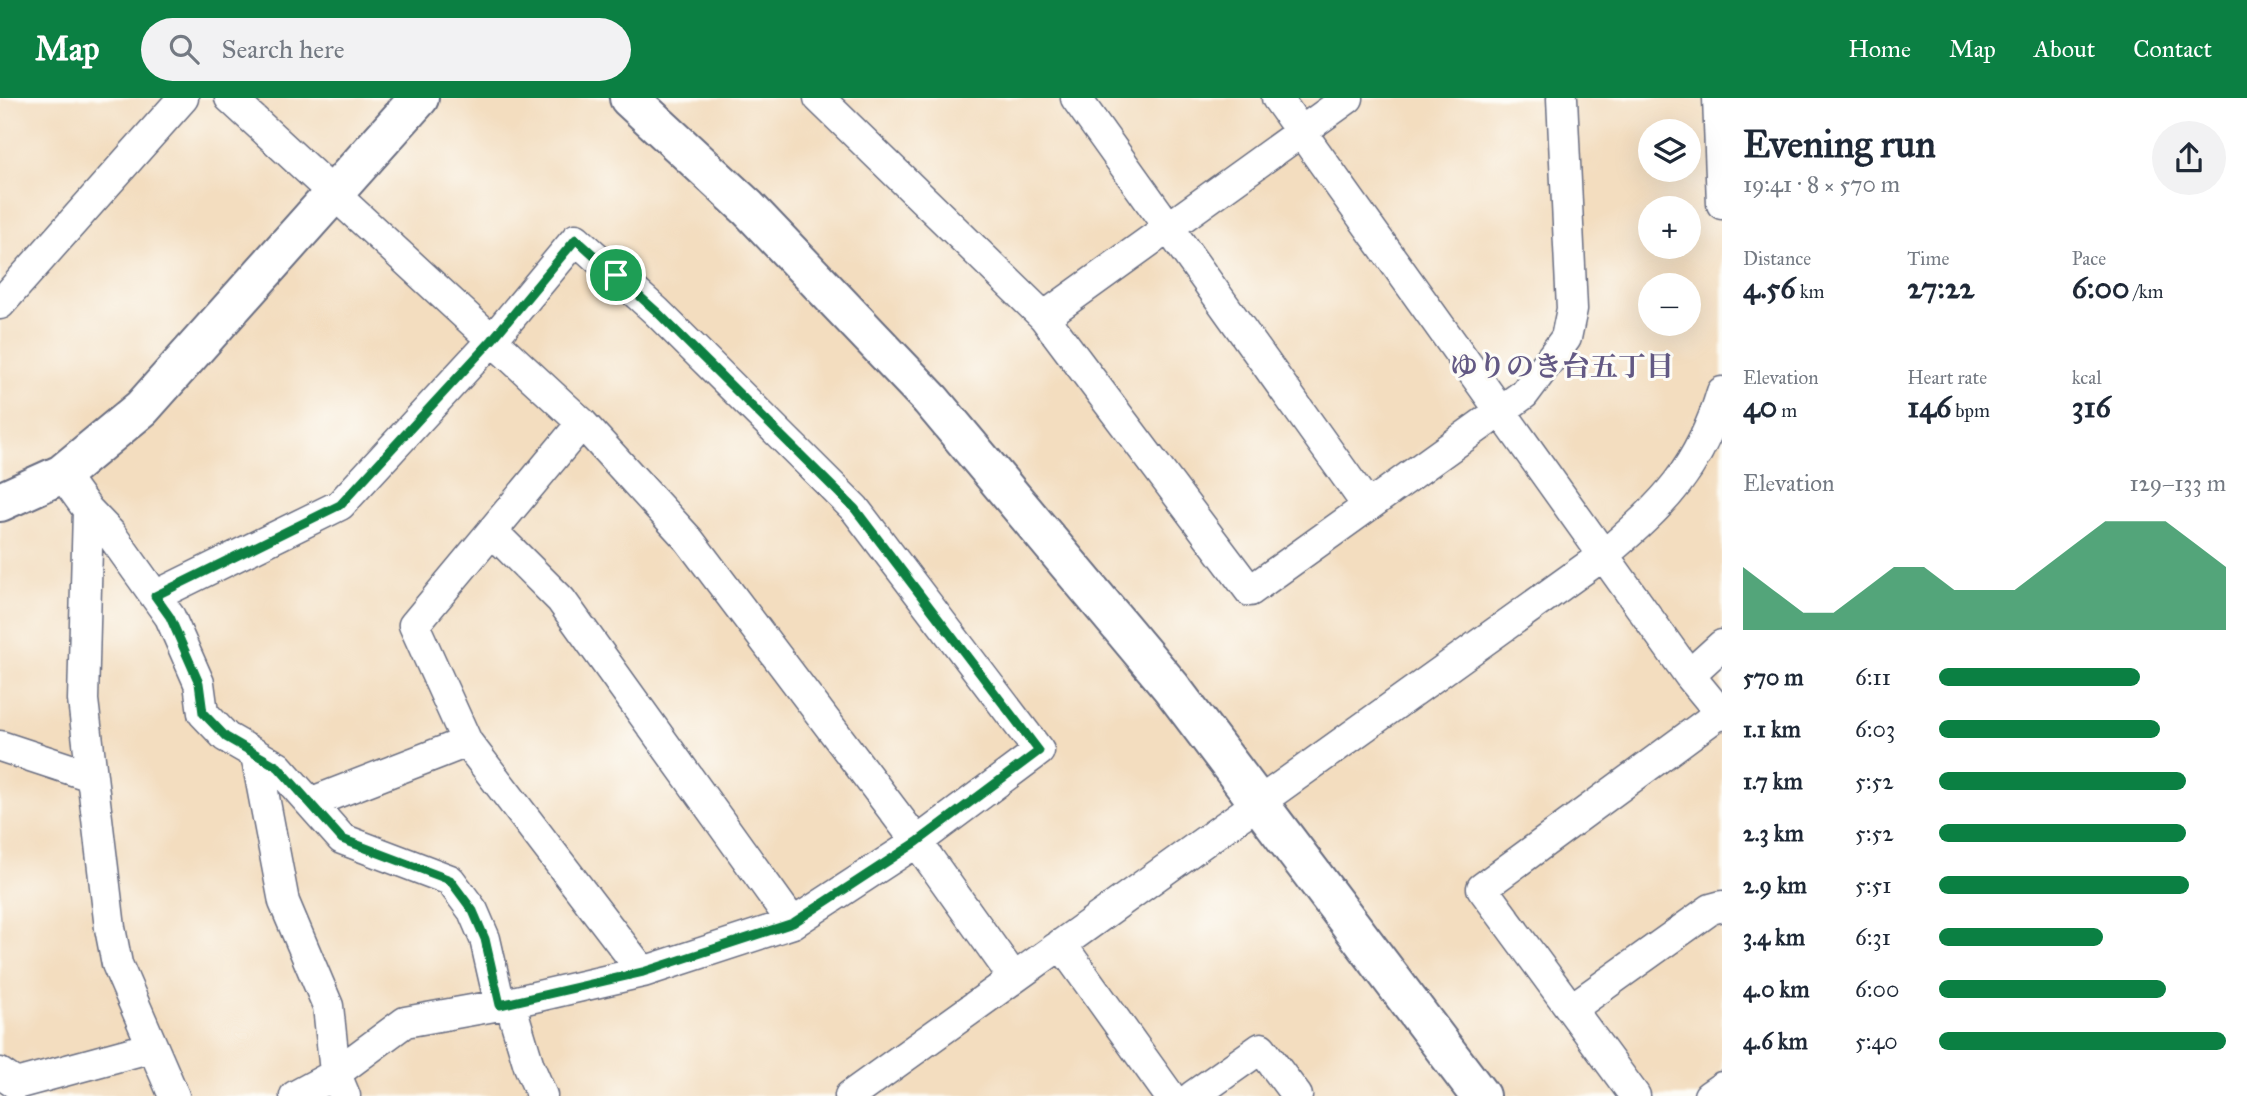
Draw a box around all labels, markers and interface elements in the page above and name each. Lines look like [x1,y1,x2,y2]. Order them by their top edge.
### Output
search box [141,18,631,81]
text: Map [35,29,99,69]
icon: search [165,30,203,68]
text: Search here [221,33,345,65]
text: Home [1848,34,1911,64]
text: Map [1949,34,1996,64]
text: About [2034,34,2095,64]
text: Contact [2133,34,2212,64]
map controls [1638,119,1701,336]
button: layers [1638,119,1701,182]
text: Evening run [1743,121,1936,167]
button: share [2152,121,2226,195]
text: 19:41 · 8 × 570 m [1743,170,1900,198]
button: + [1638,196,1701,259]
pin [586,245,646,305]
text: Distance [1743,247,1811,270]
text: Time [1907,247,1949,270]
text: Pace [2072,247,2106,270]
icon: arrive [597,256,635,294]
text: 4.56 [1743,270,1796,306]
text: 27:22 [1907,270,1974,306]
text: 6:00 [2072,270,2130,306]
button: − [1638,273,1701,336]
text: km [1796,280,1824,303]
text: /km [2130,280,2164,303]
district label: ゆりのき台五丁目 [1450,349,1674,384]
text: Elevation [1743,366,1818,389]
text: Heart rate [1907,366,1987,389]
text: kcal [2072,366,2102,389]
text: 40 [1743,389,1777,425]
text: 146 [1907,389,1951,425]
text: 316 [2072,389,2111,425]
text: m [1777,399,1797,422]
text: bpm [1951,399,1990,422]
text: Elevation [1743,469,1834,497]
text: 129–133 m [2129,469,2226,497]
text: 570 m [1743,663,1804,691]
text: 6:11 [1855,663,1891,691]
text: 1.1 km [1743,715,1801,743]
text: 6:03 [1855,715,1895,743]
text: 1.7 km [1743,767,1803,795]
text: 5:52 [1855,767,1894,795]
text: 2.3 km [1743,819,1804,847]
text: 5:52 [1855,819,1894,847]
text: 2.9 km [1743,871,1807,899]
text: 5:51 [1855,871,1891,899]
text: 3.4 km [1743,923,1805,951]
text: 6:31 [1855,923,1891,951]
text: 4.0 km [1743,975,1809,1003]
text: 6:00 [1855,975,1899,1003]
text: 4.6 km [1743,1027,1808,1055]
text: 5:40 [1855,1027,1898,1055]

